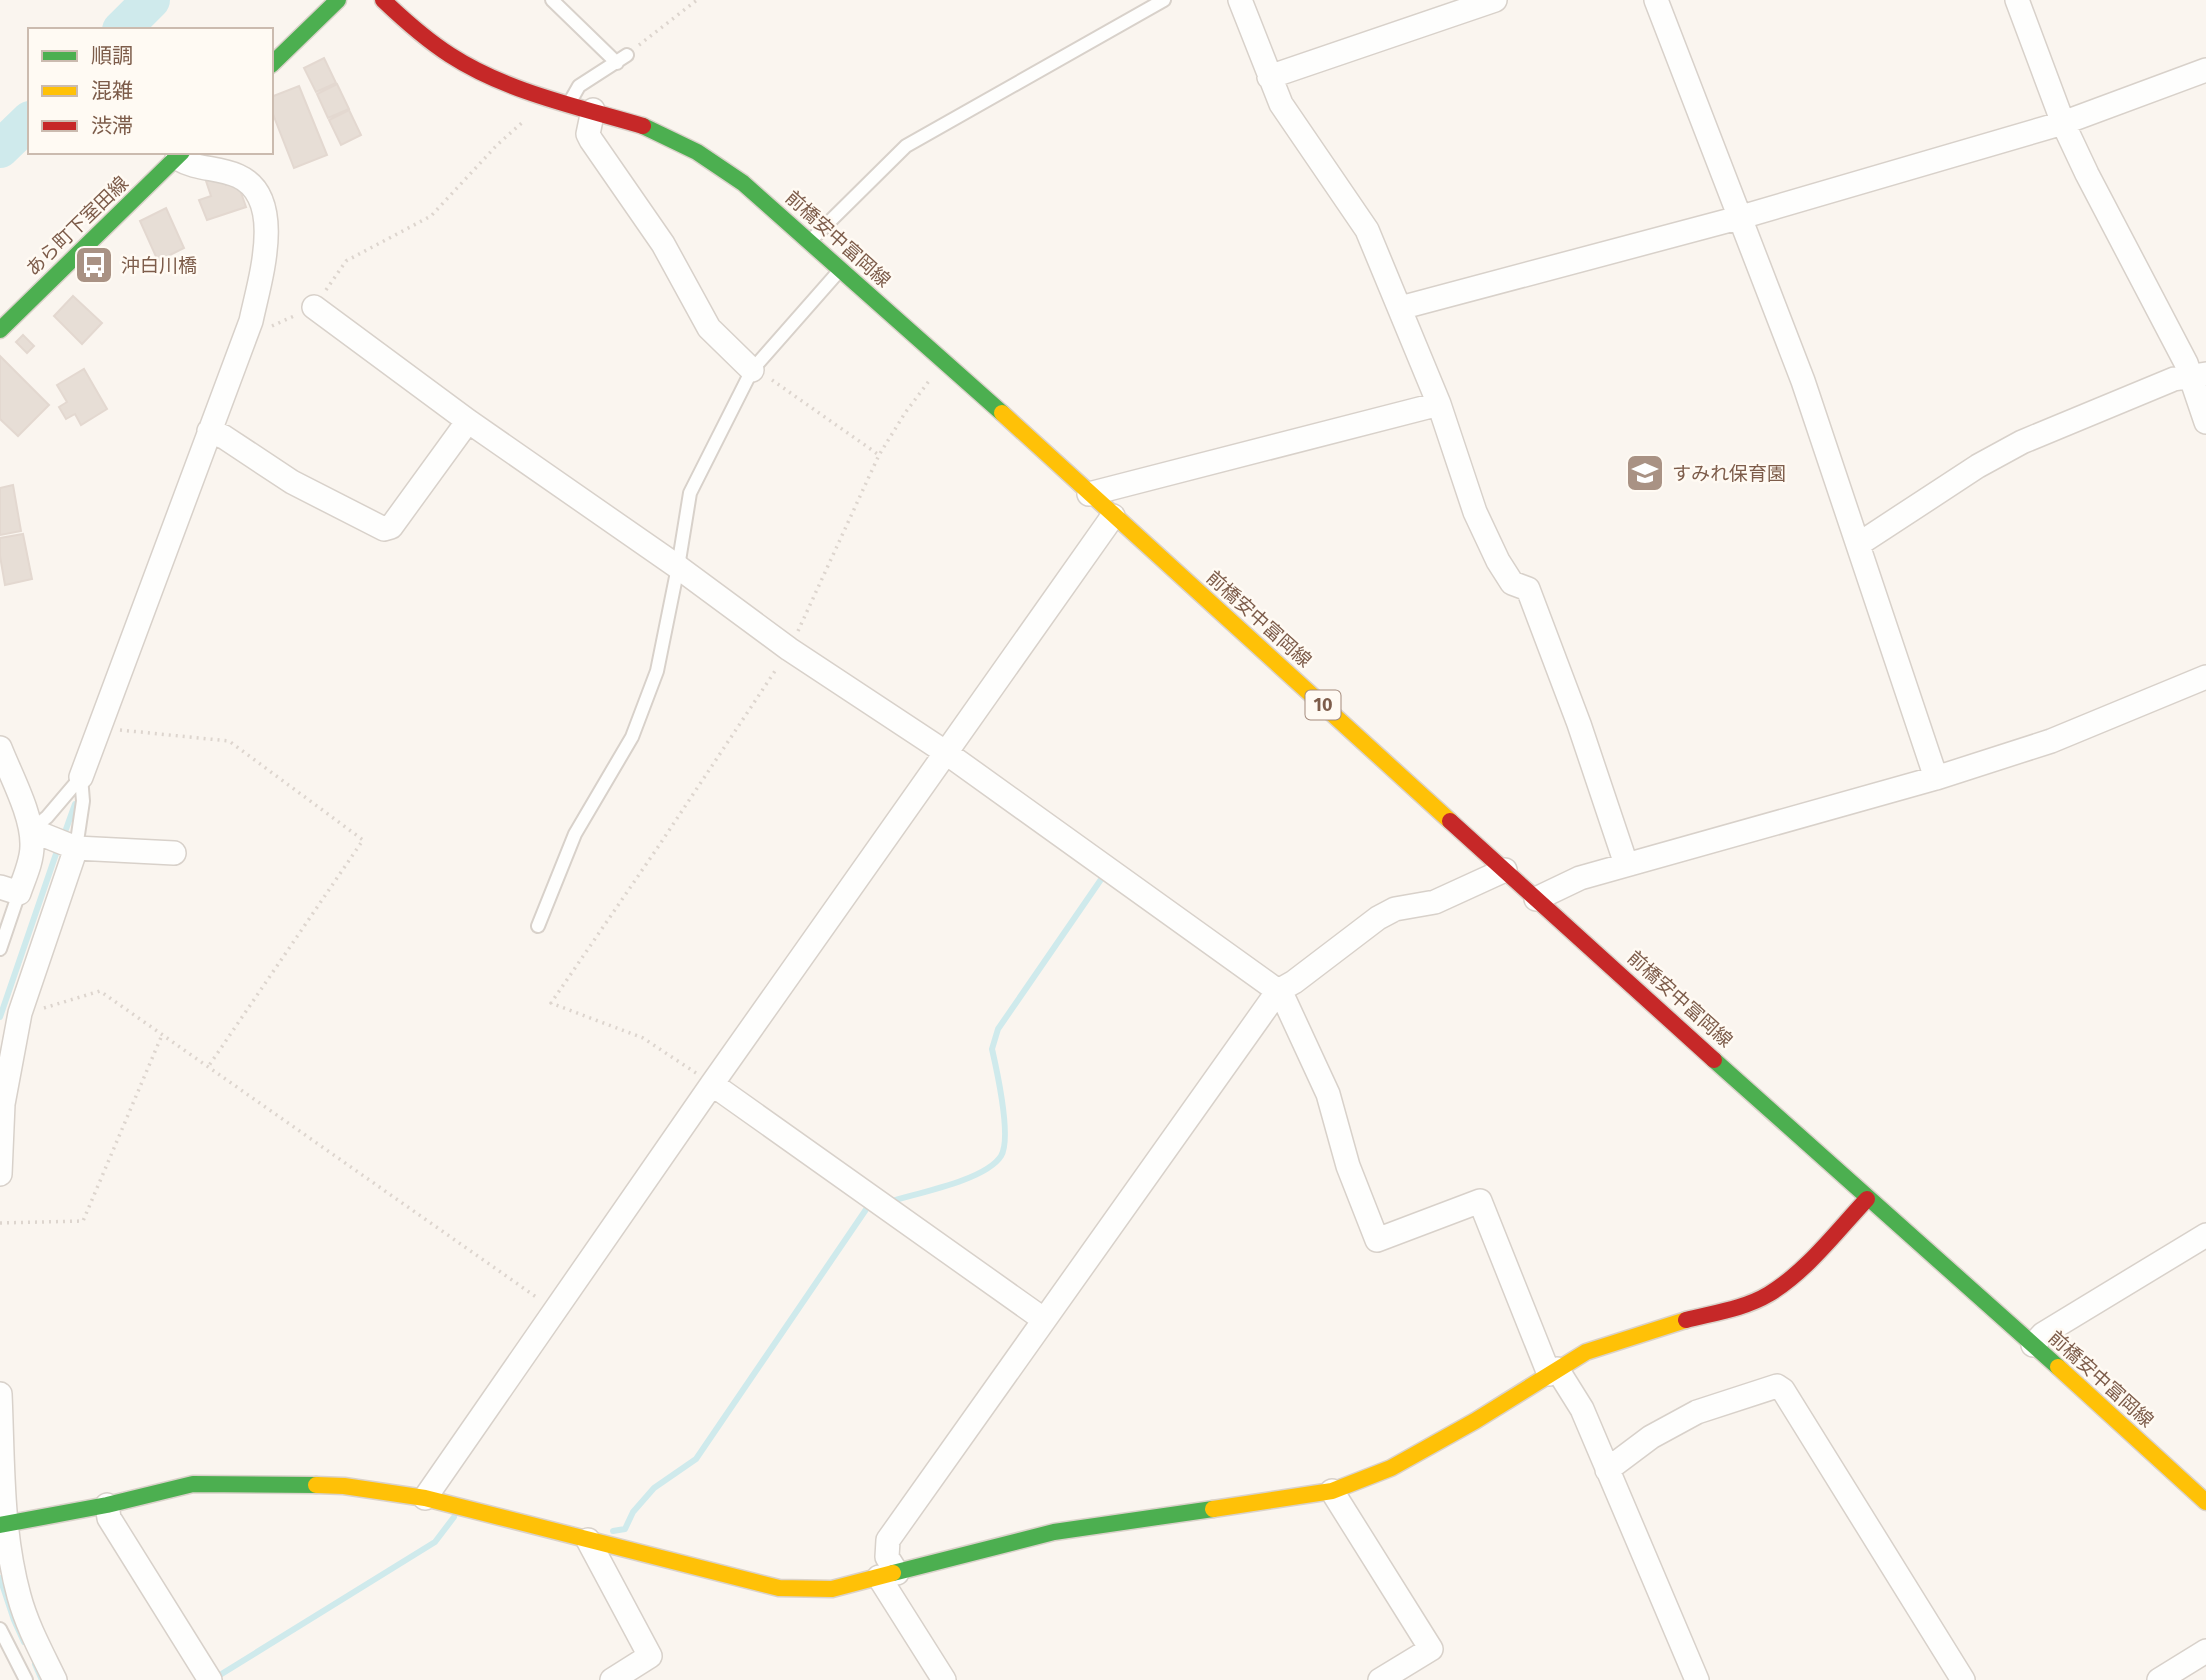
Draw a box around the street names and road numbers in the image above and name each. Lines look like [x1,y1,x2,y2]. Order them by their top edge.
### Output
street label: あら町下室田線 [21,172,133,280]
street label: 前橋安中富岡線 [781,186,895,292]
street label: 前橋安中富岡線 [1202,566,1316,672]
road number: 10 [1306,690,1340,720]
street label: 前橋安中富岡線 [1623,946,1737,1052]
street label: 前橋安中富岡線 [2044,1326,2158,1432]

